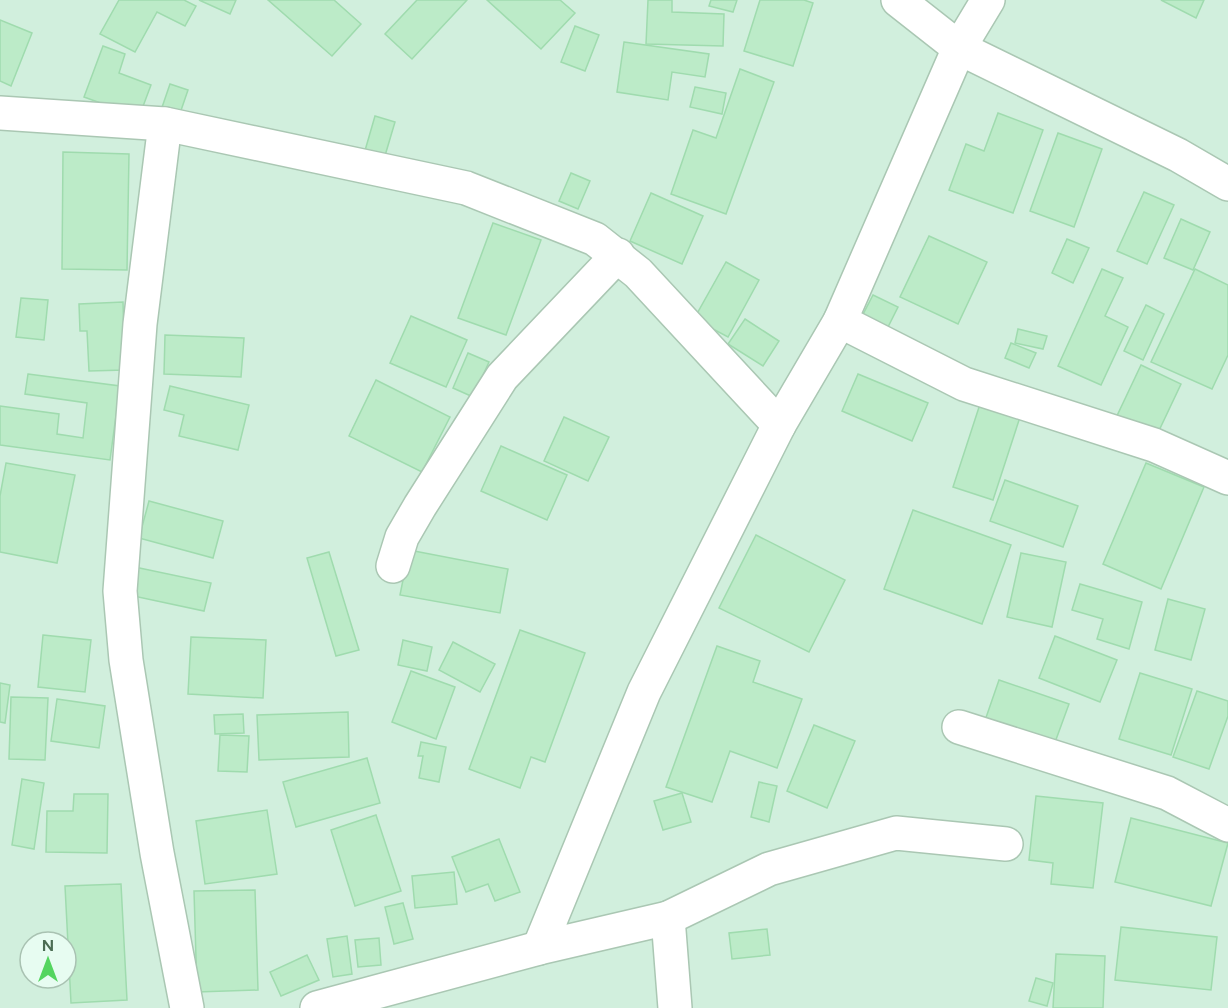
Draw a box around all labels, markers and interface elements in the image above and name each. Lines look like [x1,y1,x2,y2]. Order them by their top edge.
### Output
north arrow [18,930,78,990]
text: N [42,936,54,955]

